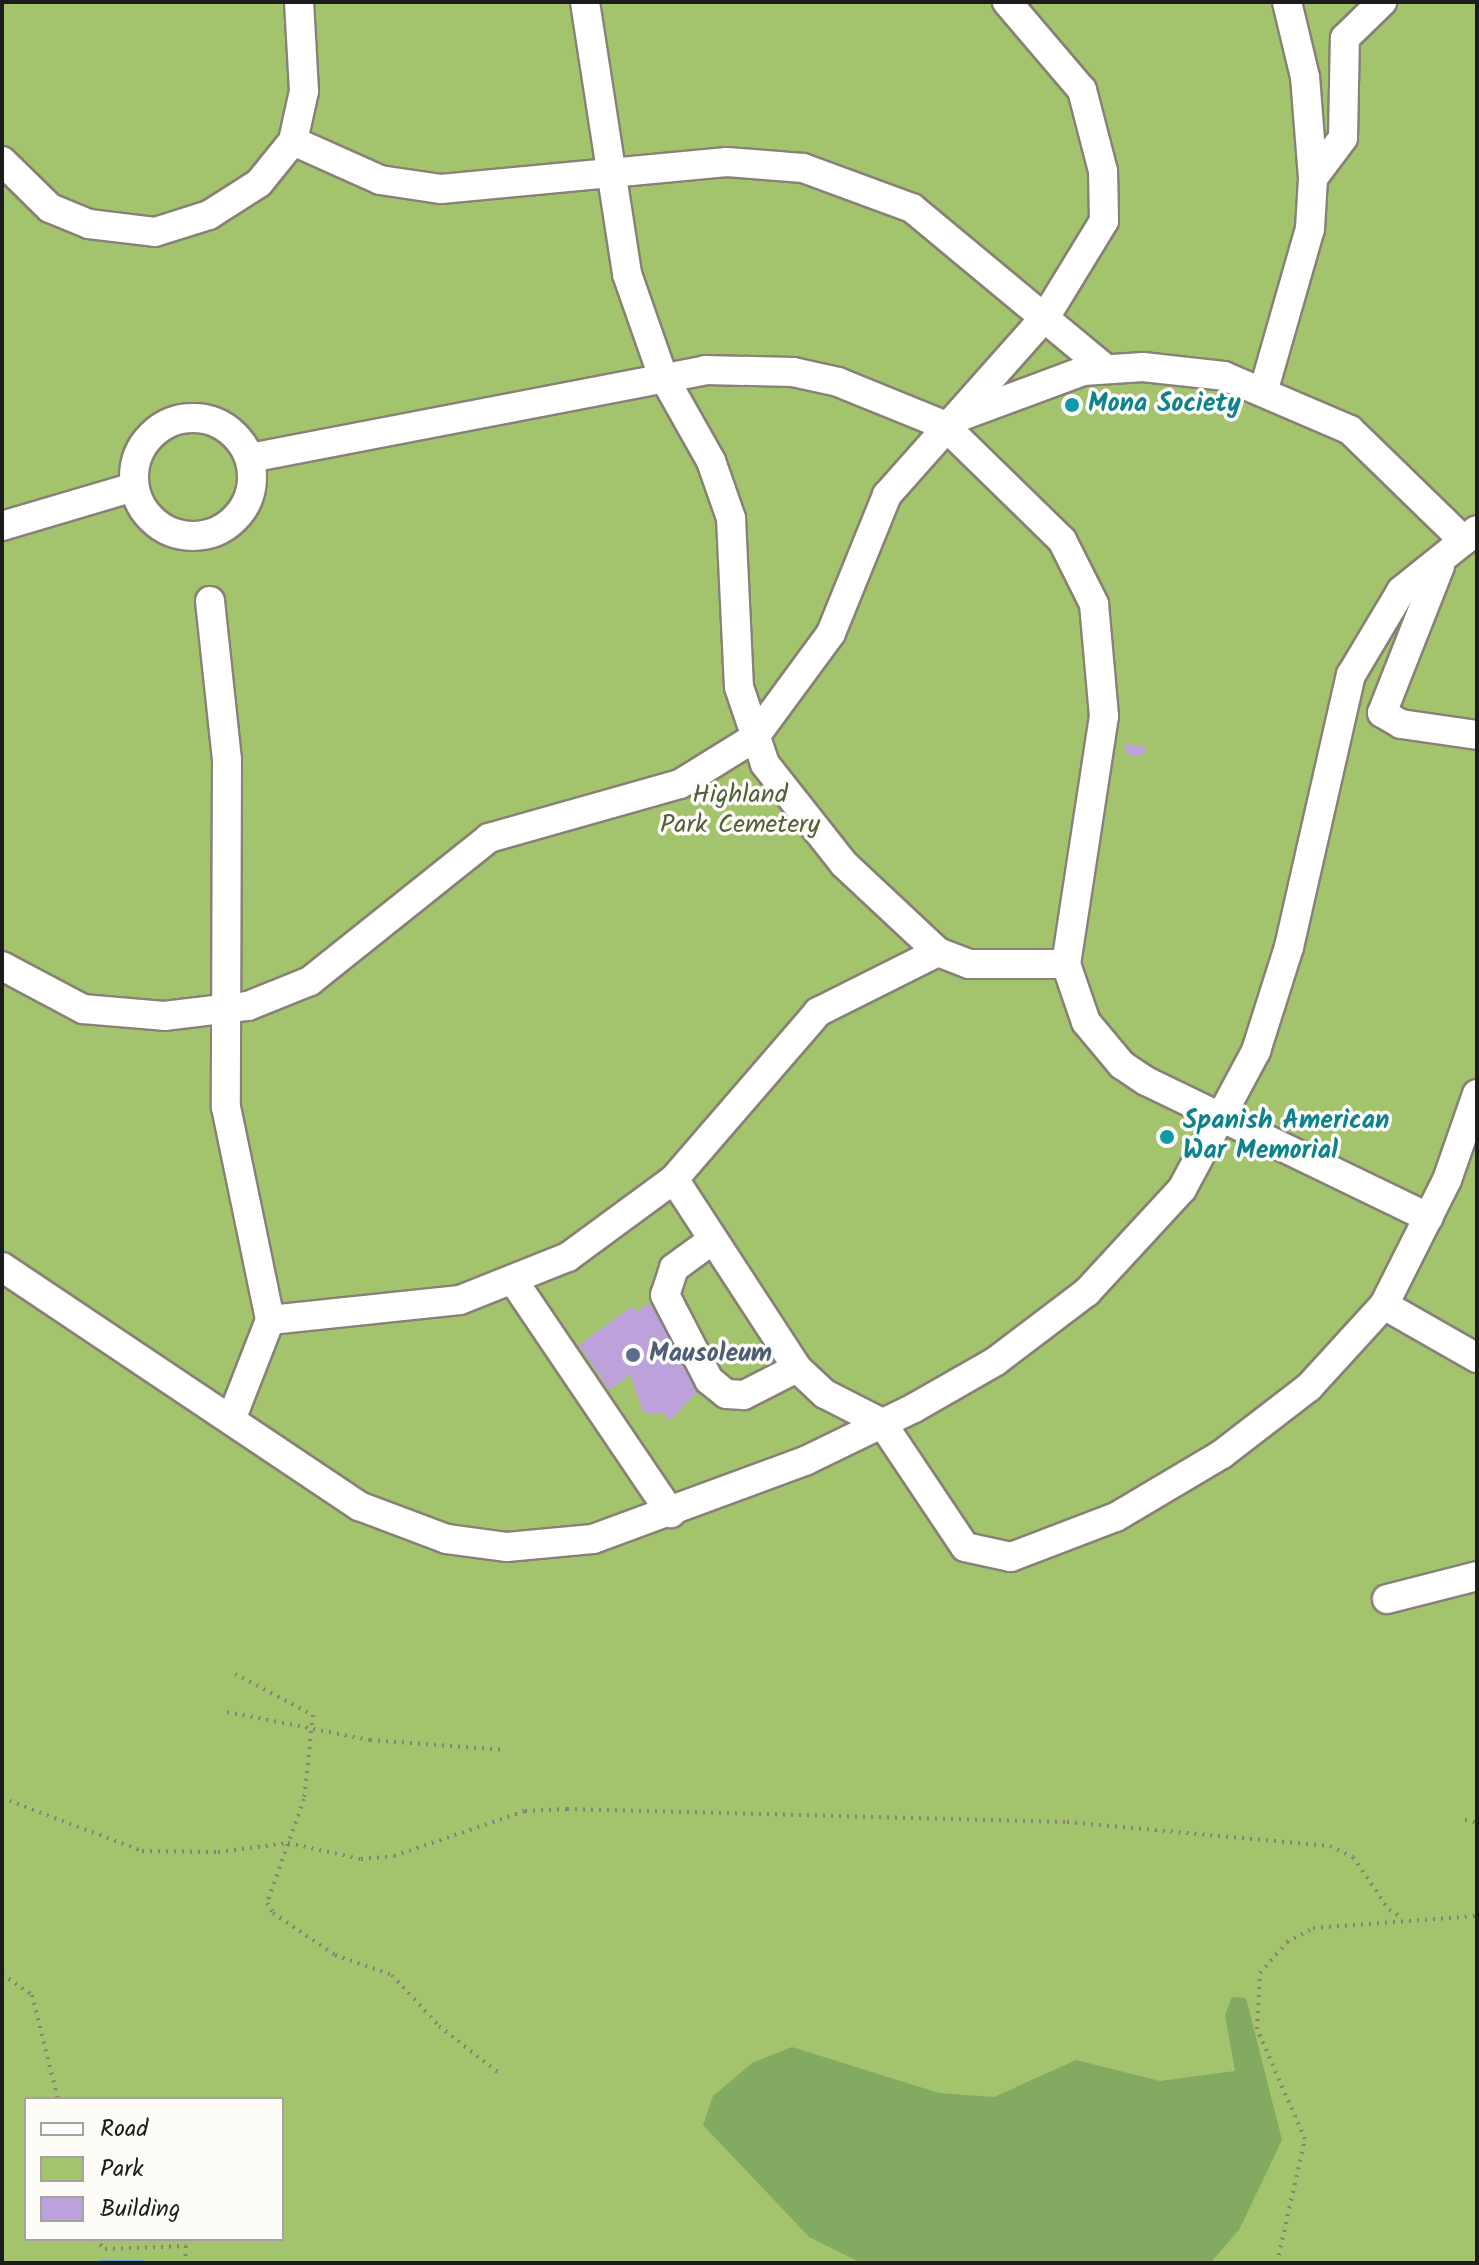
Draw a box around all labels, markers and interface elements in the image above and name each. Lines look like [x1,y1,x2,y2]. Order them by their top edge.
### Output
place label: Mona Society [1088,389,1241,421]
marker: Mona Society [1063,396,1081,414]
park label: Highland Park Cemetery [660,780,820,842]
place label: Spanish American War Memorial [1183,1106,1389,1168]
marker: Spanish American War Memorial [1158,1128,1176,1146]
place label: Mausoleum [649,1339,772,1371]
marker: Mausoleum [624,1346,642,1364]
legend [24,2097,284,2241]
text: Road [100,2110,148,2149]
text: Park [100,2150,144,2189]
text: Building [100,2190,180,2229]

